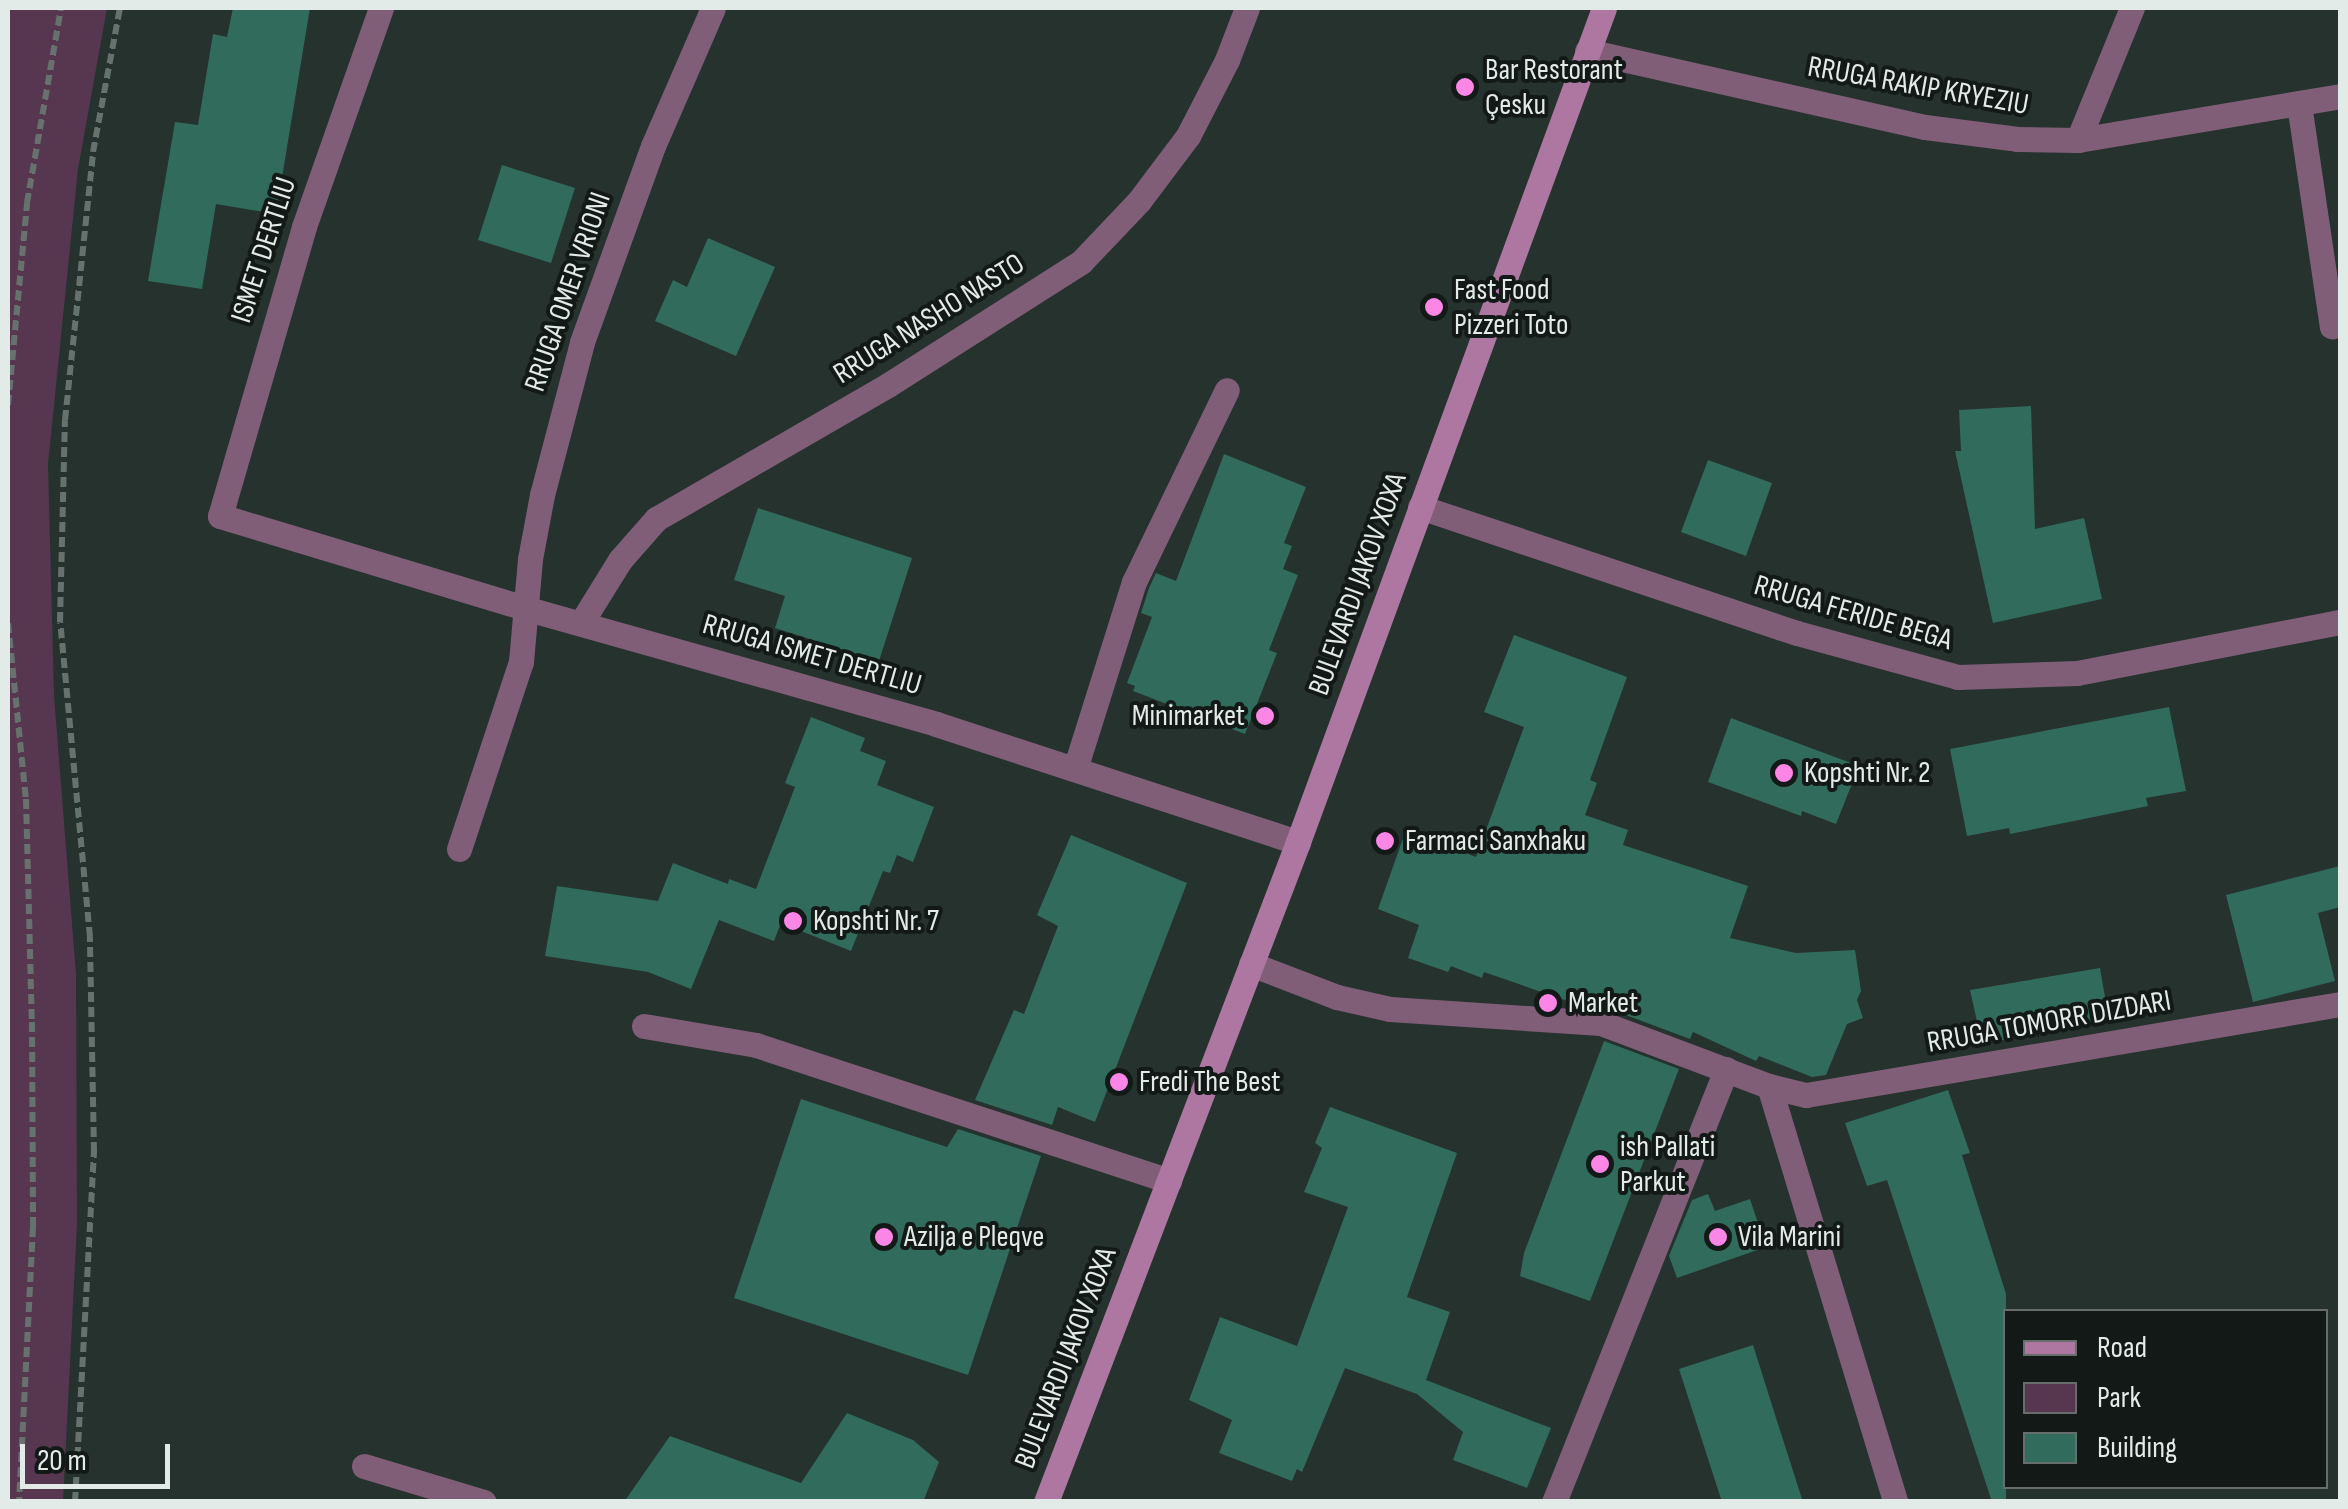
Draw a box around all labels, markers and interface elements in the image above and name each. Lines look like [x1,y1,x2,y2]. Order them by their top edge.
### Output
street label: RRUGA RAKIP KRYEZIU [1805,49,2031,123]
place label: Bar Restorant Çesku [1485,52,1623,122]
marker: Bar Restorant Çesku [1454,76,1476,98]
street label: ISMET DERTLIU [224,173,304,327]
street label: RRUGA OMER VRIONI [517,188,619,396]
street label: RRUGA NASHO NASTO [827,246,1031,392]
place label: Fast Food Pizzeri Toto [1454,272,1568,342]
marker: Fast Food Pizzeri Toto [1423,296,1445,318]
street label: BULEVARDI JAKOV XOXA [1301,468,1415,700]
street label: RRUGA FERIDE BEGA [1750,568,1956,658]
street label: RRUGA ISMET DERTLIU [699,607,925,703]
place label: Minimarket [1132,698,1245,734]
marker: Minimarket [1254,705,1276,727]
place label: Kopshti Nr. 2 [1804,755,1930,791]
marker: Kopshti Nr. 2 [1773,762,1795,784]
place label: Farmaci Sanxhaku [1405,823,1586,859]
marker: Farmaci Sanxhaku [1374,830,1396,852]
place label: Kopshti Nr. 7 [813,903,939,939]
marker: Kopshti Nr. 7 [782,910,804,932]
street label: RRUGA TOMORR DIZDARI [1924,983,2174,1061]
place label: Market [1568,985,1638,1021]
marker: Market [1537,992,1559,1014]
place label: Fredi The Best [1139,1064,1280,1100]
marker: Fredi The Best [1108,1071,1130,1093]
place label: ish Pallati Parkut [1620,1129,1715,1200]
marker: ish Pallati Parkut [1589,1153,1611,1175]
place label: Azilja e Pleqve [904,1219,1044,1255]
place label: Vila Marini [1738,1219,1841,1255]
marker: Azilja e Pleqve [873,1226,895,1248]
marker: Vila Marini [1707,1226,1729,1248]
street label: BULEVARDI JAKOV XOXA [1007,1242,1125,1474]
legend [2003,1309,2328,1489]
text: Road [2097,1330,2147,1366]
text: Park [2097,1380,2141,1416]
scale bar [25,1424,175,1486]
text: Building [2097,1430,2177,1466]
text: 20 m [37,1443,87,1479]

